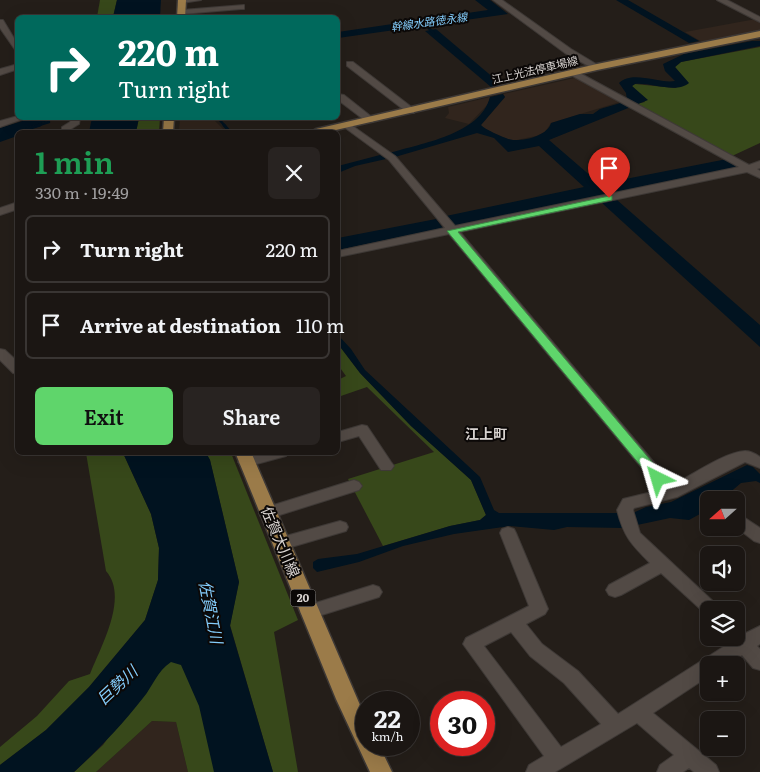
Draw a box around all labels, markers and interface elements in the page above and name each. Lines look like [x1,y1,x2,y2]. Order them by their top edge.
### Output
water label: 幹線水路徳永線 [390,7,470,34]
text: 220 m [118,25,219,77]
icon: right [35,35,100,100]
street label: 江上光法停車場線 [490,51,579,87]
text: Turn right [118,72,230,105]
text: 1 min [35,139,114,183]
button: close [268,147,320,199]
pin [588,147,630,198]
icon: arrive [595,154,623,182]
text: 330 m · 19:49 [35,180,129,204]
icon: right [37,235,65,263]
text: Turn right [80,235,184,263]
text: 220 m [266,235,318,263]
icon: arrive [37,311,65,339]
text: Arrive at destination [80,311,281,339]
text: 110 m [296,311,345,339]
button: Exit [35,387,173,445]
button: Share [183,387,320,445]
district label: 江上町 [465,423,507,443]
position arrow [631,452,683,504]
north arrow [700,491,745,536]
map controls [700,491,745,756]
street label: 佐賀大川線 [256,502,307,580]
button: sound [700,546,745,591]
water label: 佐賀江川 [194,578,230,647]
road number: 20 [290,590,316,606]
button: layers [700,601,745,646]
button: + [700,656,745,701]
water label: 巨勢川 [91,658,144,709]
speed limit sign: 30 [430,691,495,756]
text: 22 [374,699,401,736]
button: − [700,711,745,756]
text: km/h [372,727,403,745]

